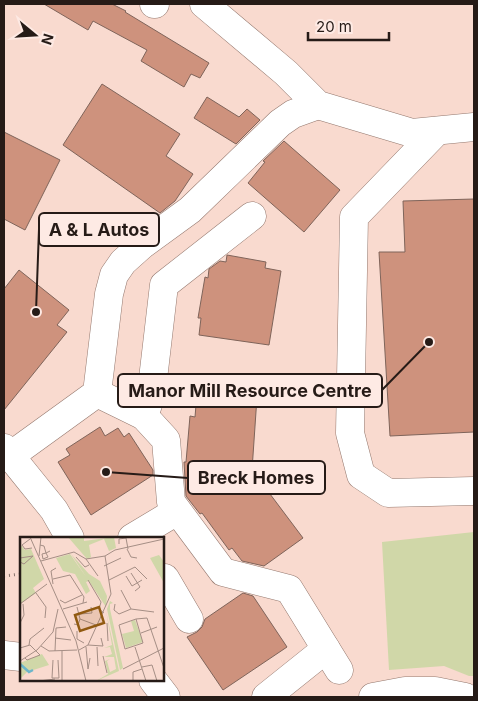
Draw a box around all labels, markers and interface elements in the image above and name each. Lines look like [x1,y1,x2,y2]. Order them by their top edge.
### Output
north arrow [10,10,60,60]
scale bar [308,10,389,42]
text: 20 m [316,17,352,36]
text: N [38,31,58,47]
callout: A & L Autos [39,213,159,246]
text: A & L Autos [49,219,149,240]
callout: Manor Mill Resource Centre [118,374,382,407]
text: Manor Mill Resource Centre [128,380,372,401]
callout: Breck Homes [188,461,325,494]
text: Breck Homes [198,467,314,488]
inset map [20,537,164,681]

